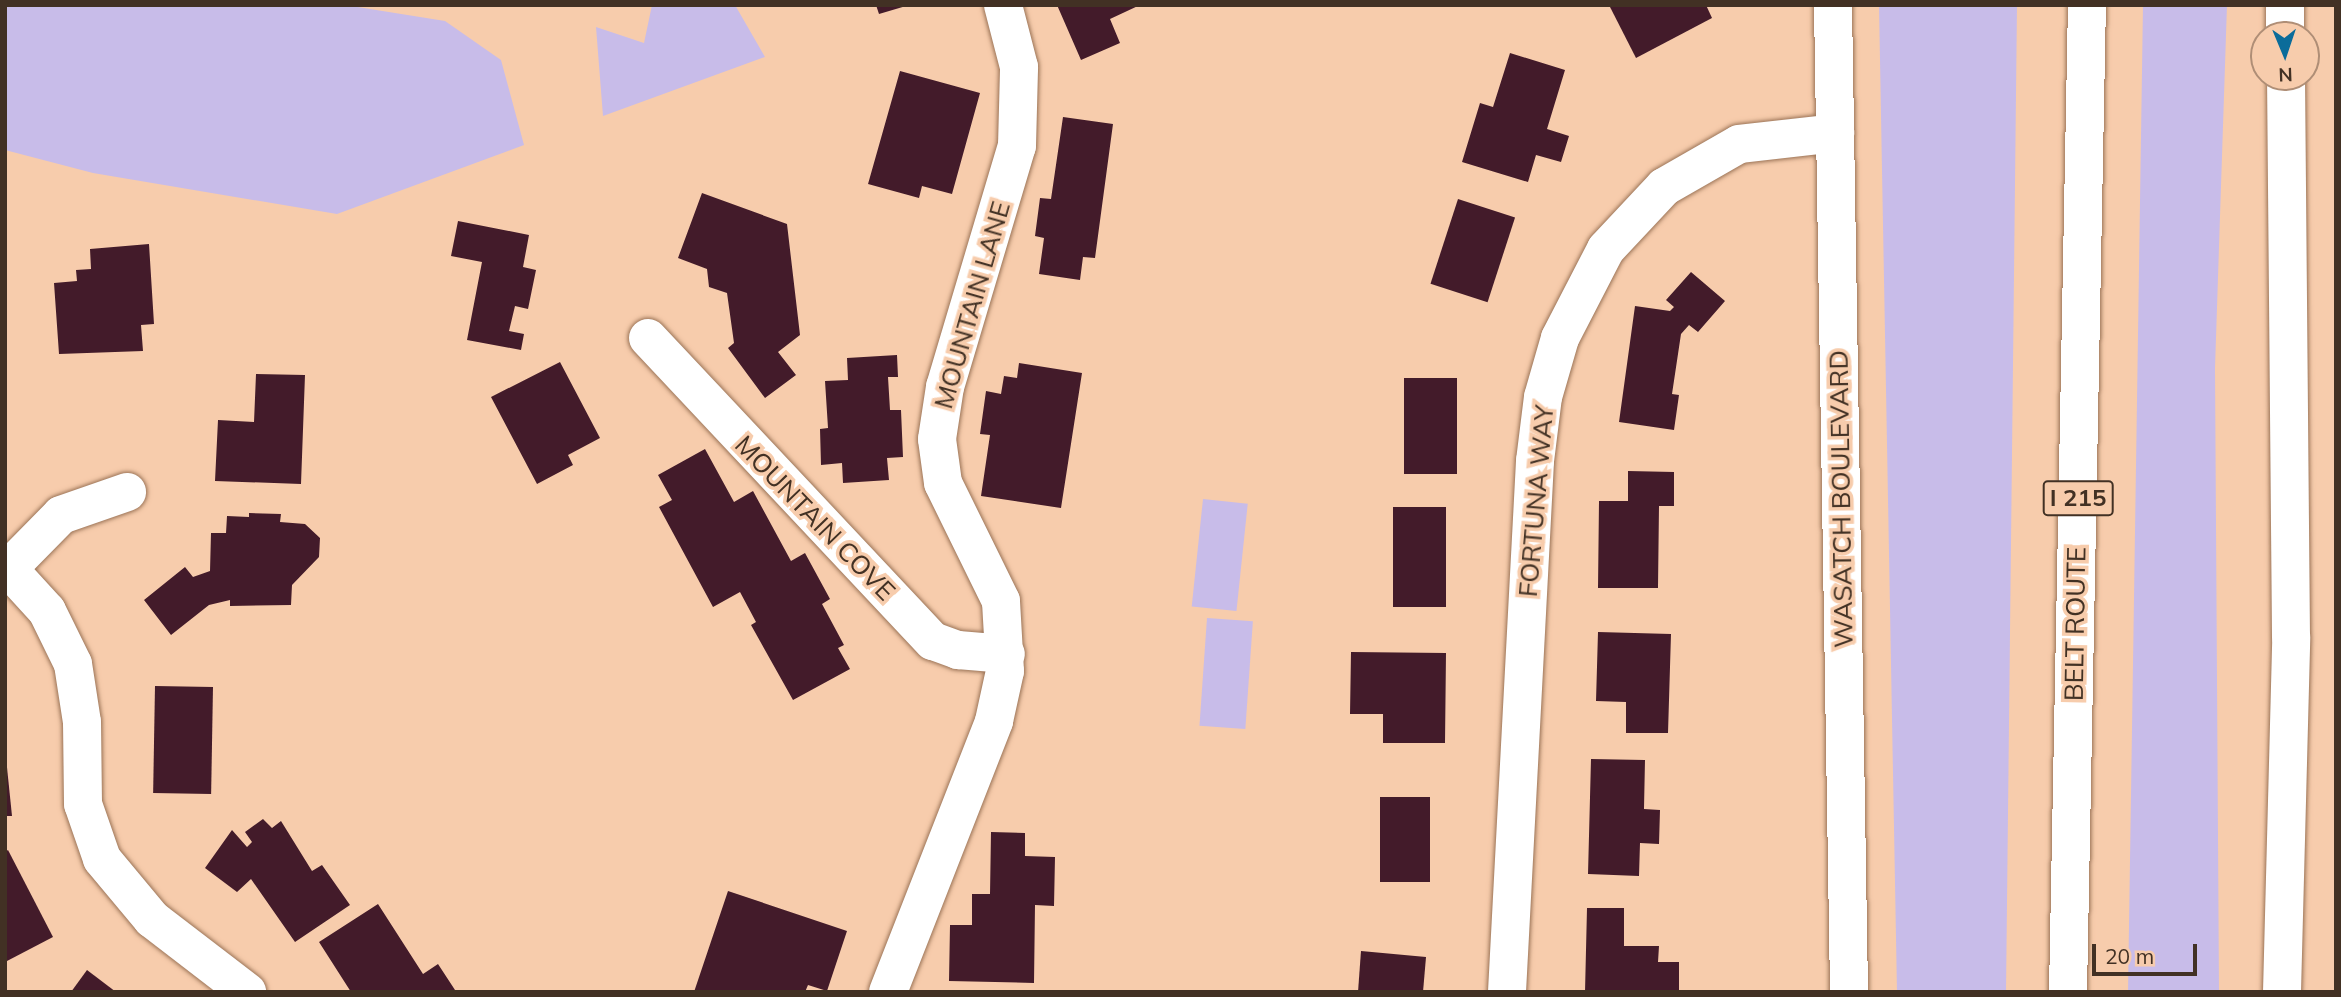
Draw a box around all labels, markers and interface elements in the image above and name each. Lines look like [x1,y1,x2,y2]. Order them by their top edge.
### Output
north arrow [2250,21,2320,91]
text: N [2278,63,2293,87]
street label: MOUNTAIN LANE [928,198,1016,412]
street label: WASATCH BOULEVARD [1823,350,1859,648]
street label: FORTUNA WAY [1512,404,1560,598]
street label: MOUNTAIN COVE [728,429,902,607]
road number: I 215 [2041,477,2115,518]
street label: BELT ROUTE [2058,547,2092,701]
scale bar [2096,930,2201,974]
text: 20 m [2105,943,2154,969]

